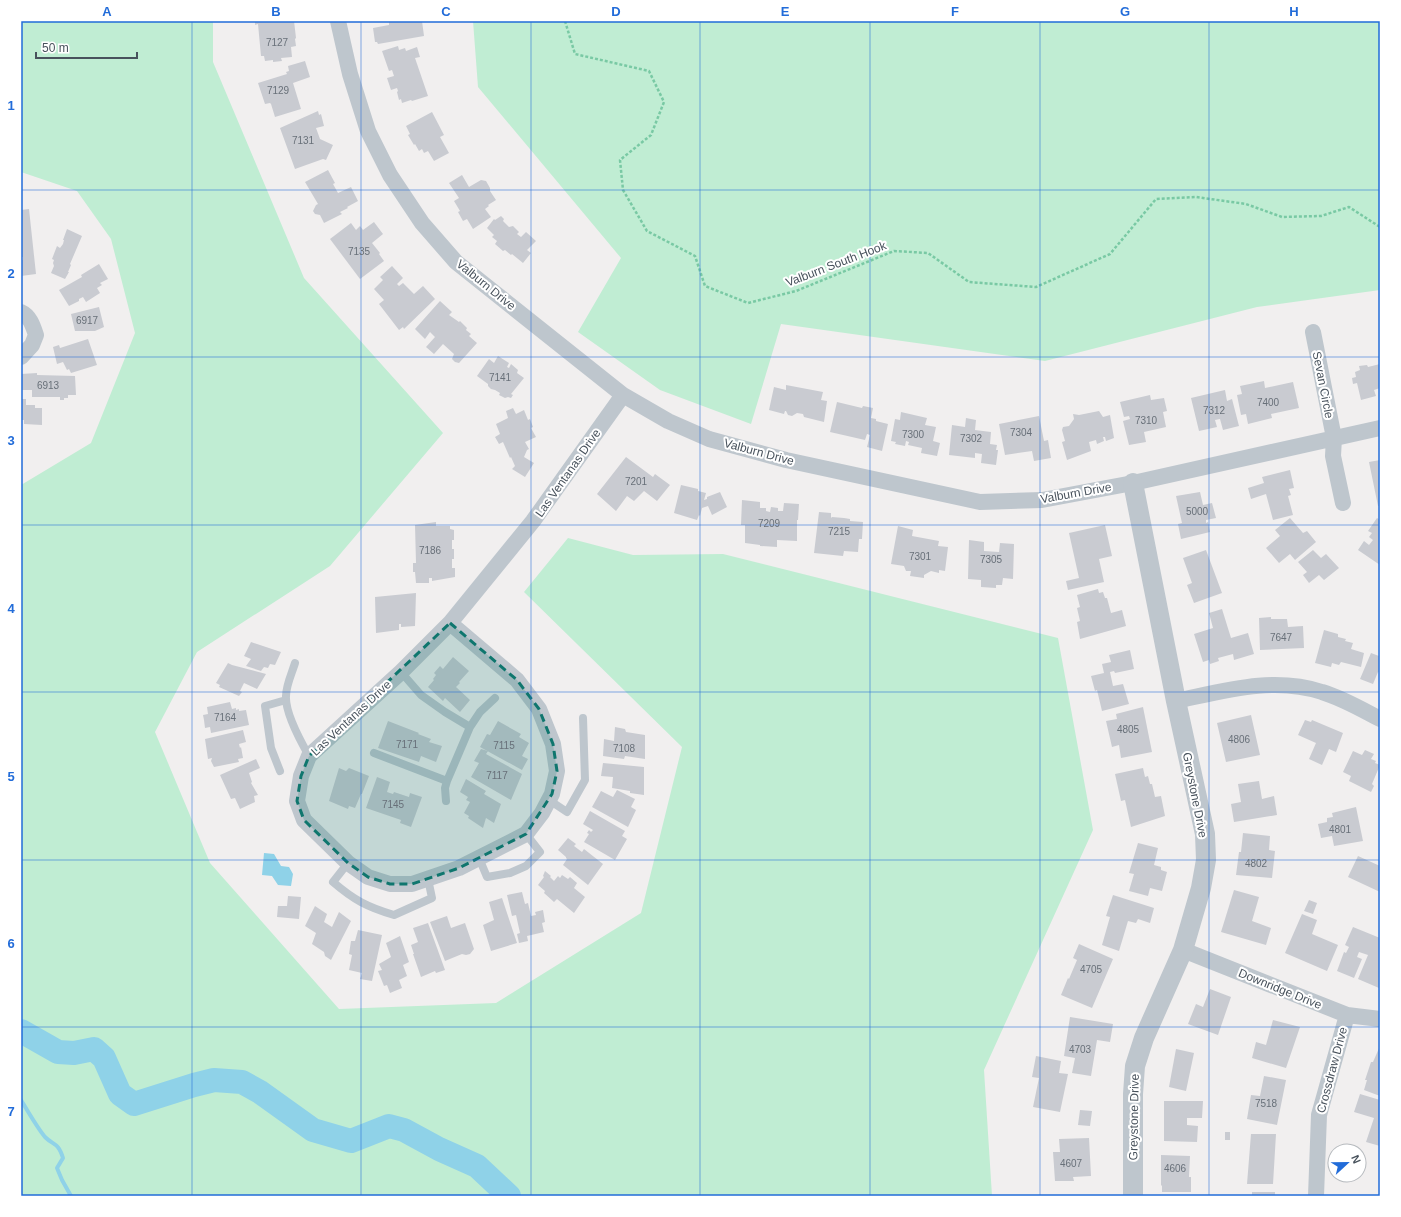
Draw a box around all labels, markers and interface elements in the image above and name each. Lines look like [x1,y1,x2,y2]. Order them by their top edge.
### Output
text: A [102,4,112,19]
text: B [271,4,281,19]
text: C [441,4,451,19]
text: D [611,4,621,19]
text: E [781,4,790,19]
text: F [951,4,959,19]
text: G [1120,4,1130,19]
text: H [1289,4,1299,19]
scale bar [36,34,137,60]
house number: 7127 [266,37,289,48]
text: 50 m [42,41,69,55]
house number: 7129 [267,85,290,96]
text: 1 [7,98,15,113]
house number: 7131 [292,135,315,146]
street label: Valburn South Hook [784,238,889,290]
house number: 7135 [348,246,371,257]
street label: Valburn Drive [454,257,519,313]
text: 2 [7,266,15,281]
house number: 6917 [76,315,99,326]
street label: Sevan Circle [1310,350,1336,420]
house number: 7141 [489,372,512,383]
house number: 6913 [37,380,60,391]
house number: 7400 [1257,397,1280,408]
house number: 7312 [1203,405,1226,416]
house number: 7310 [1135,415,1158,426]
street label: Las Ventanas Drive [532,426,604,520]
house number: 7304 [1010,427,1033,438]
house number: 7300 [902,429,925,440]
text: 3 [7,433,15,448]
house number: 7302 [960,433,983,444]
street label: Valburn Drive [723,436,796,468]
house number: 7201 [625,476,648,487]
street label: Valburn Drive [1039,480,1113,506]
house number: 5000 [1186,506,1209,517]
house number: 7209 [758,518,781,529]
house number: 7215 [828,526,851,537]
house number: 7186 [419,545,442,556]
house number: 7301 [909,551,932,562]
house number: 7305 [980,554,1003,565]
text: 4 [7,601,15,616]
house number: 7647 [1270,632,1293,643]
street label: Las Ventanas Drive [308,677,394,759]
house number: 7164 [214,712,237,723]
house number: 4805 [1117,724,1140,735]
house number: 4806 [1228,734,1251,745]
house number: 7171 [396,739,419,750]
house number: 7115 [493,740,515,751]
house number: 7108 [613,743,636,754]
street label: Greystone Drive [1180,751,1210,839]
text: 5 [7,769,15,784]
house number: 7117 [486,770,508,781]
house number: 7145 [382,799,405,810]
house number: 4801 [1329,824,1352,835]
house number: 4802 [1245,858,1268,869]
text: 6 [7,936,15,951]
house number: 4705 [1080,964,1103,975]
street label: Downridge Drive [1236,966,1324,1012]
street label: Crossdraw Drive [1314,1025,1350,1115]
house number: 4703 [1069,1044,1092,1055]
street label: Greystone Drive [1126,1073,1142,1160]
house number: 7518 [1255,1098,1278,1109]
text: 7 [7,1104,15,1119]
north arrow [1327,1143,1367,1183]
text: N [1349,1153,1363,1165]
house number: 4607 [1060,1158,1083,1169]
house number: 4606 [1164,1163,1187,1174]

